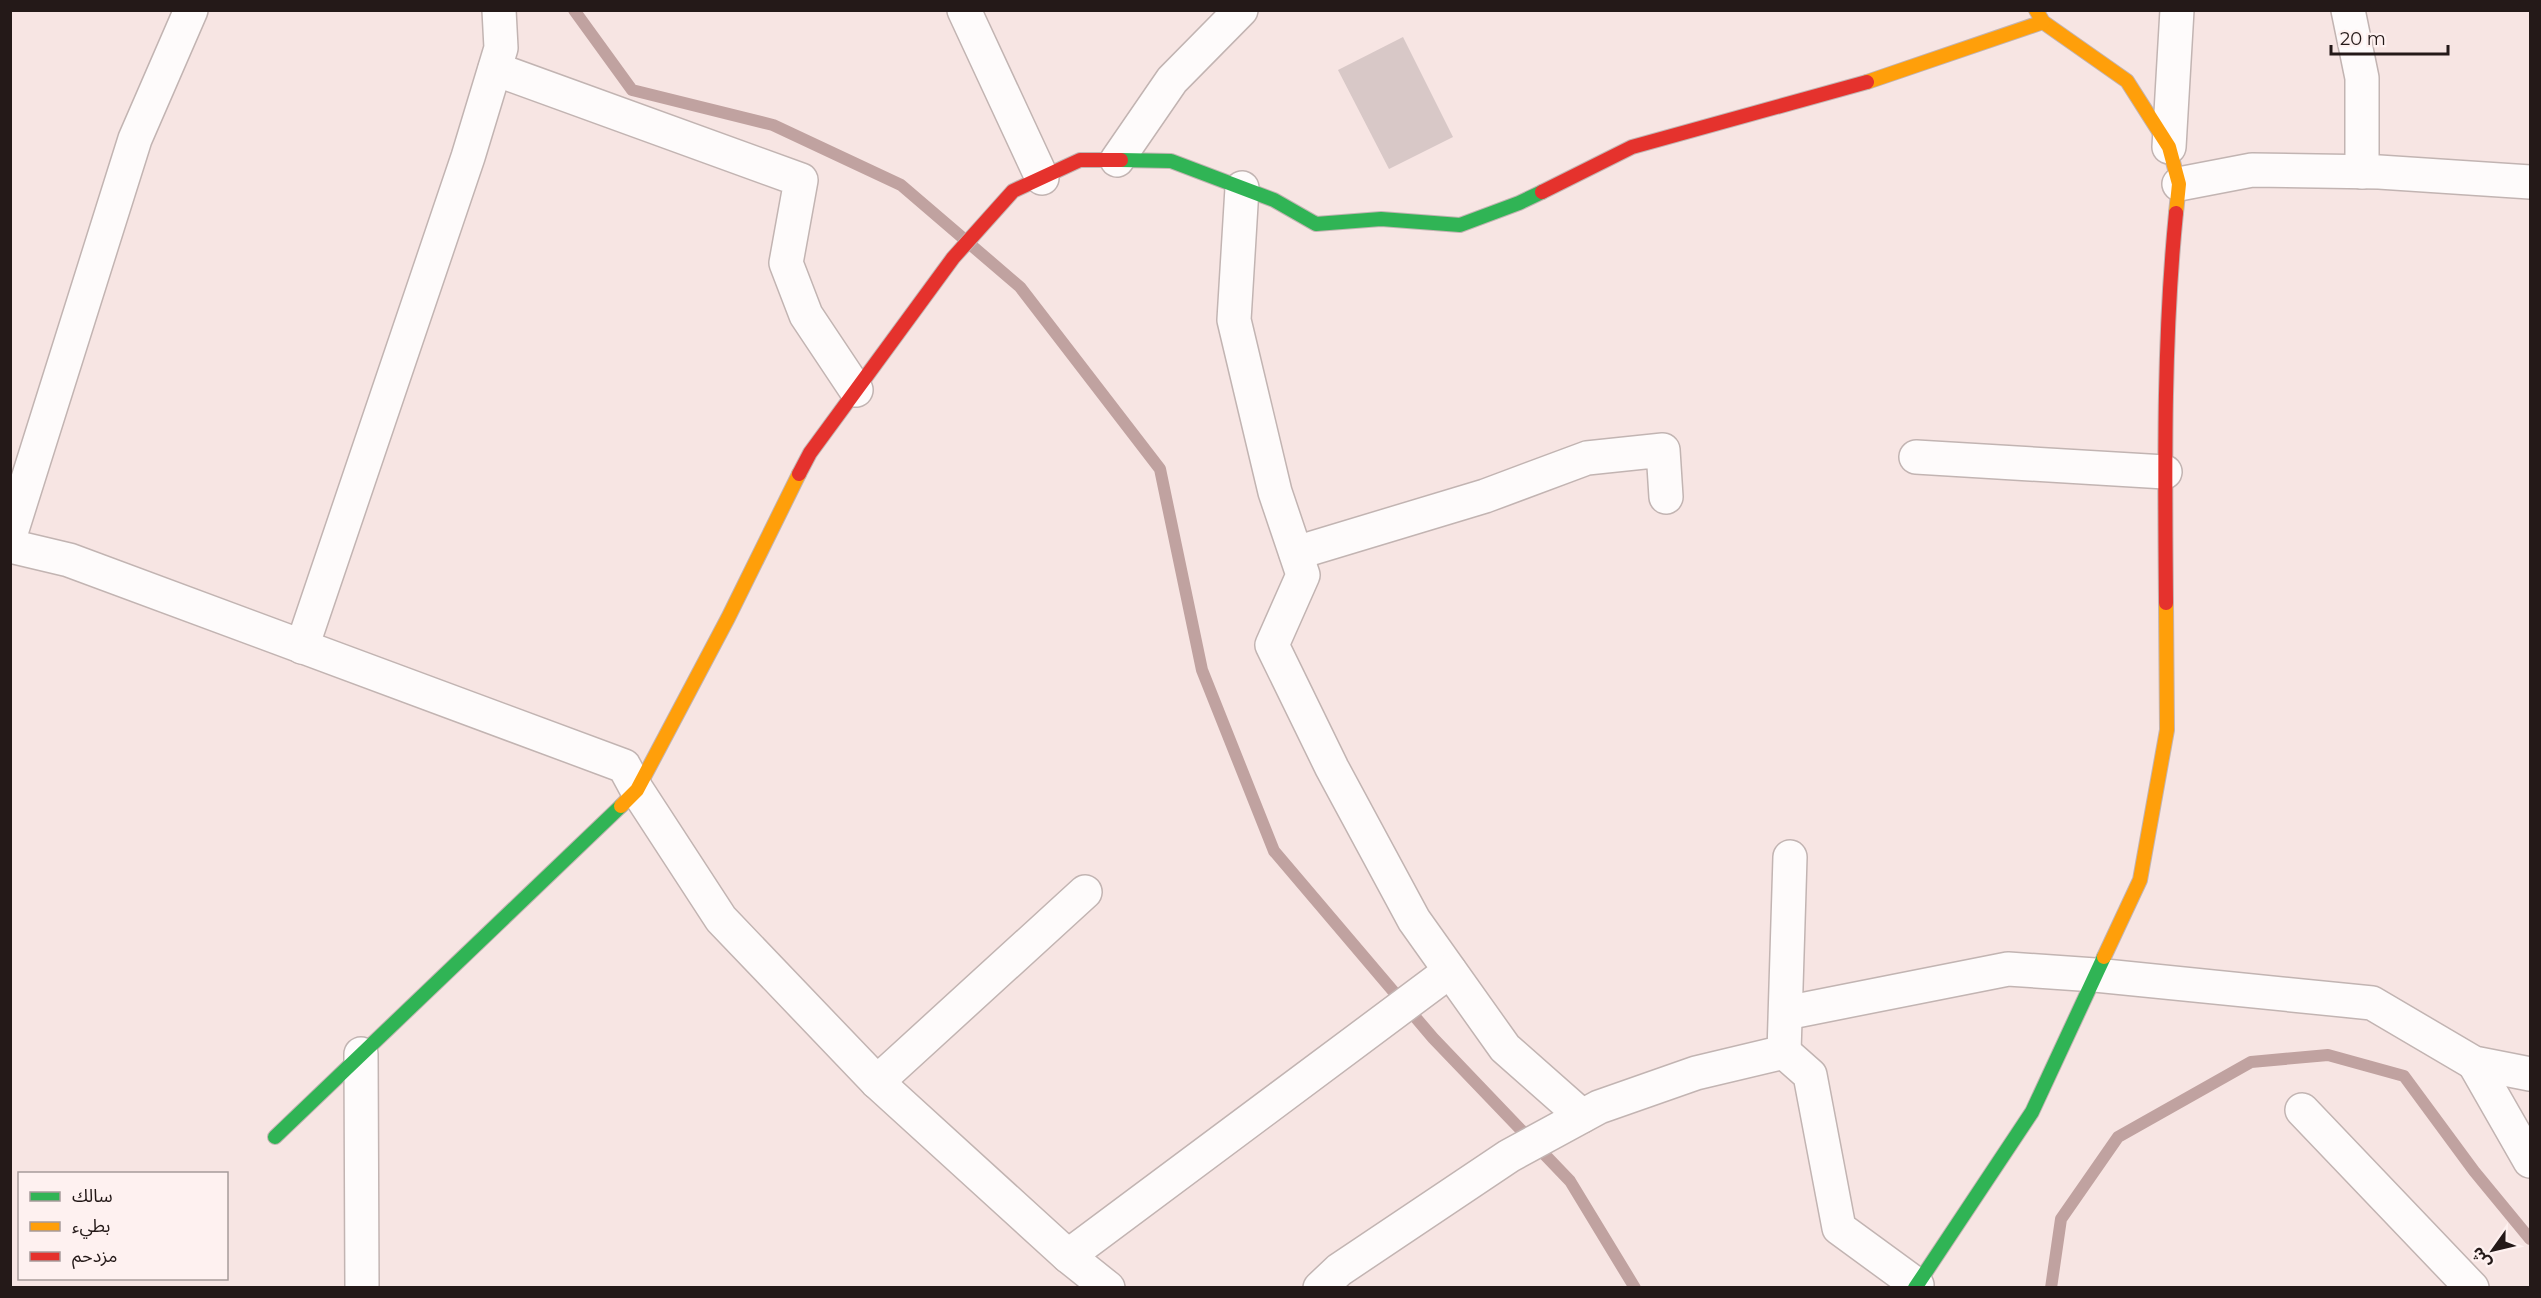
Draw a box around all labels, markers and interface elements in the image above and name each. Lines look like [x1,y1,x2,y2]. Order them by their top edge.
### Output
scale bar [2331,18,2448,56]
text: 20 m [2340,28,2386,50]
legend [18,1172,228,1280]
text: سالك [72,1185,113,1207]
text: بطيء [72,1215,110,1239]
north arrow [2463,1220,2523,1280]
text: ش [2467,1244,2495,1273]
text: مزدحم [72,1245,117,1269]

